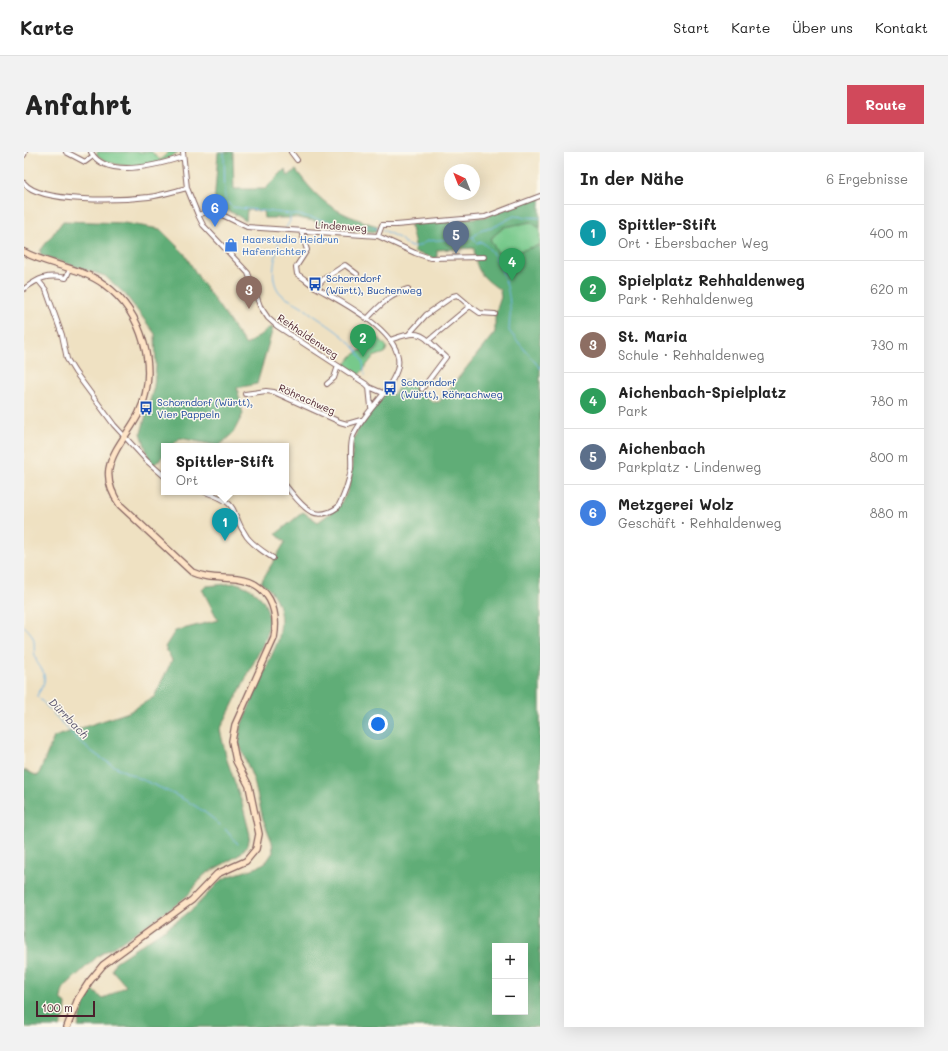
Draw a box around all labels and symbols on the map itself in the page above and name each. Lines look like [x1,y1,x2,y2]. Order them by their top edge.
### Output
north arrow [444,164,480,200]
pin: 6 [202,194,228,227]
street label: Lindenweg [315,217,367,235]
pin: 5 [443,221,469,254]
place label: Haarstudio Heidrun Hafenrichter [242,232,339,258]
shop icon: Haarstudio Heidrun Hafenrichter [223,237,239,253]
pin: 4 [499,248,525,281]
place label: Schorndorf (Württ), Buchenweg [326,271,422,297]
pin: 3 [236,276,262,309]
bus stop icon: Schorndorf (Württ), Buchenweg [307,276,323,292]
street label: Rehhaldenweg [275,310,341,362]
pin: 2 [350,324,376,357]
place label: Schorndorf (Württ), Röhrachweg [401,375,503,401]
street label: Röhrachweg [277,380,338,418]
bus stop icon: Schorndorf (Württ), Röhrachweg [382,380,398,396]
place label: Schorndorf (Württ), Vier Pappeln [157,395,253,421]
bus stop icon: Schorndorf (Württ), Vier Pappeln [138,400,154,416]
pin: 1 [212,508,238,541]
water label: Dürrbach [46,694,92,742]
your location [368,714,388,734]
scale bar [36,999,95,1018]

